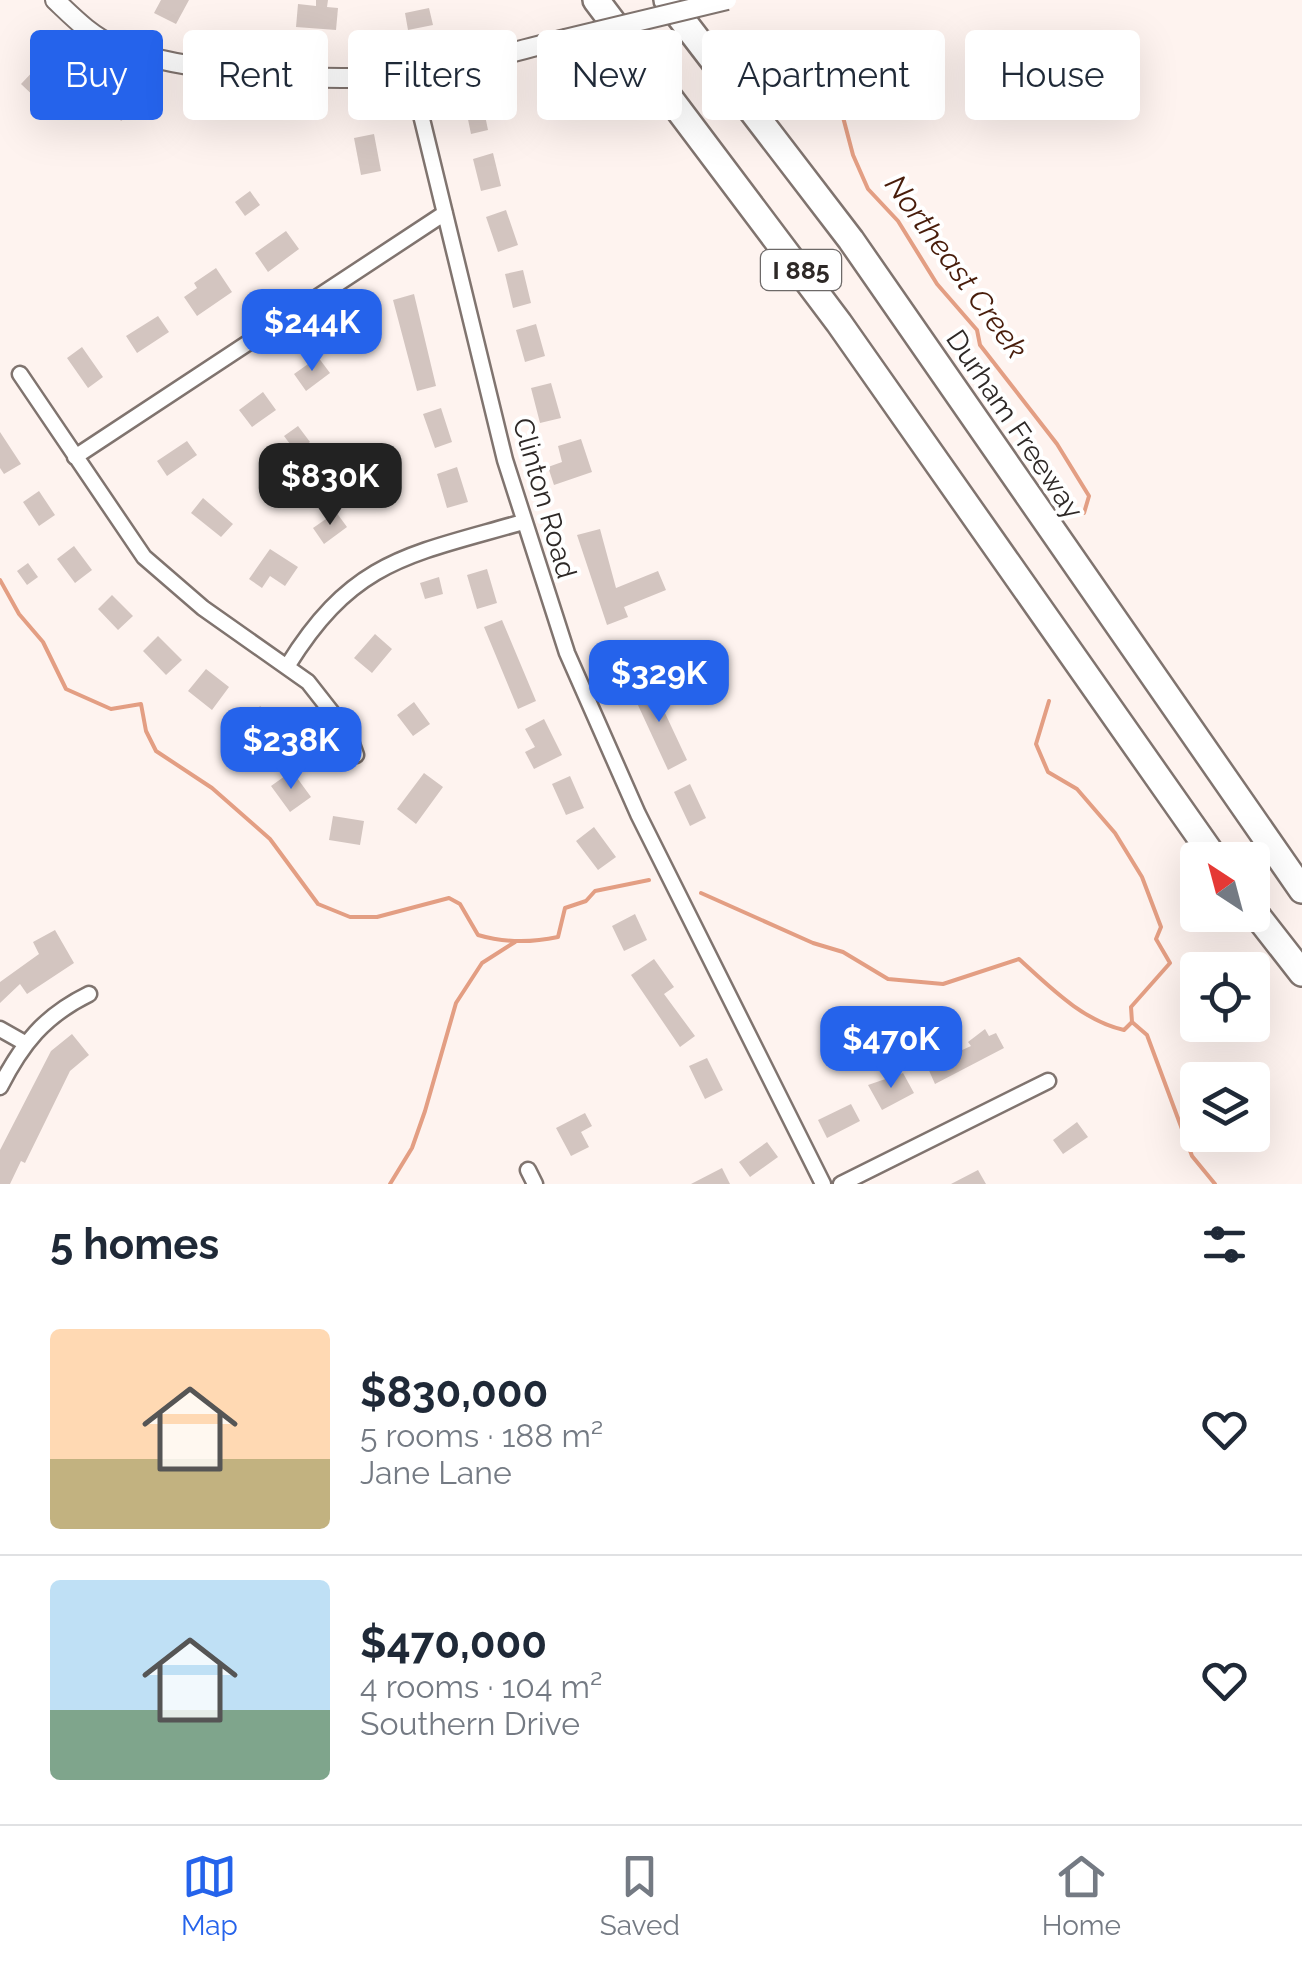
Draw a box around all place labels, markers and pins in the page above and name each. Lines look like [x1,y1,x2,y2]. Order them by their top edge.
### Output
pin: $244K [242,289,382,374]
pin: $830K [260,443,400,528]
pin: $329K [589,640,729,725]
pin: $238K [221,707,361,792]
pin: $470K [821,1006,961,1091]

